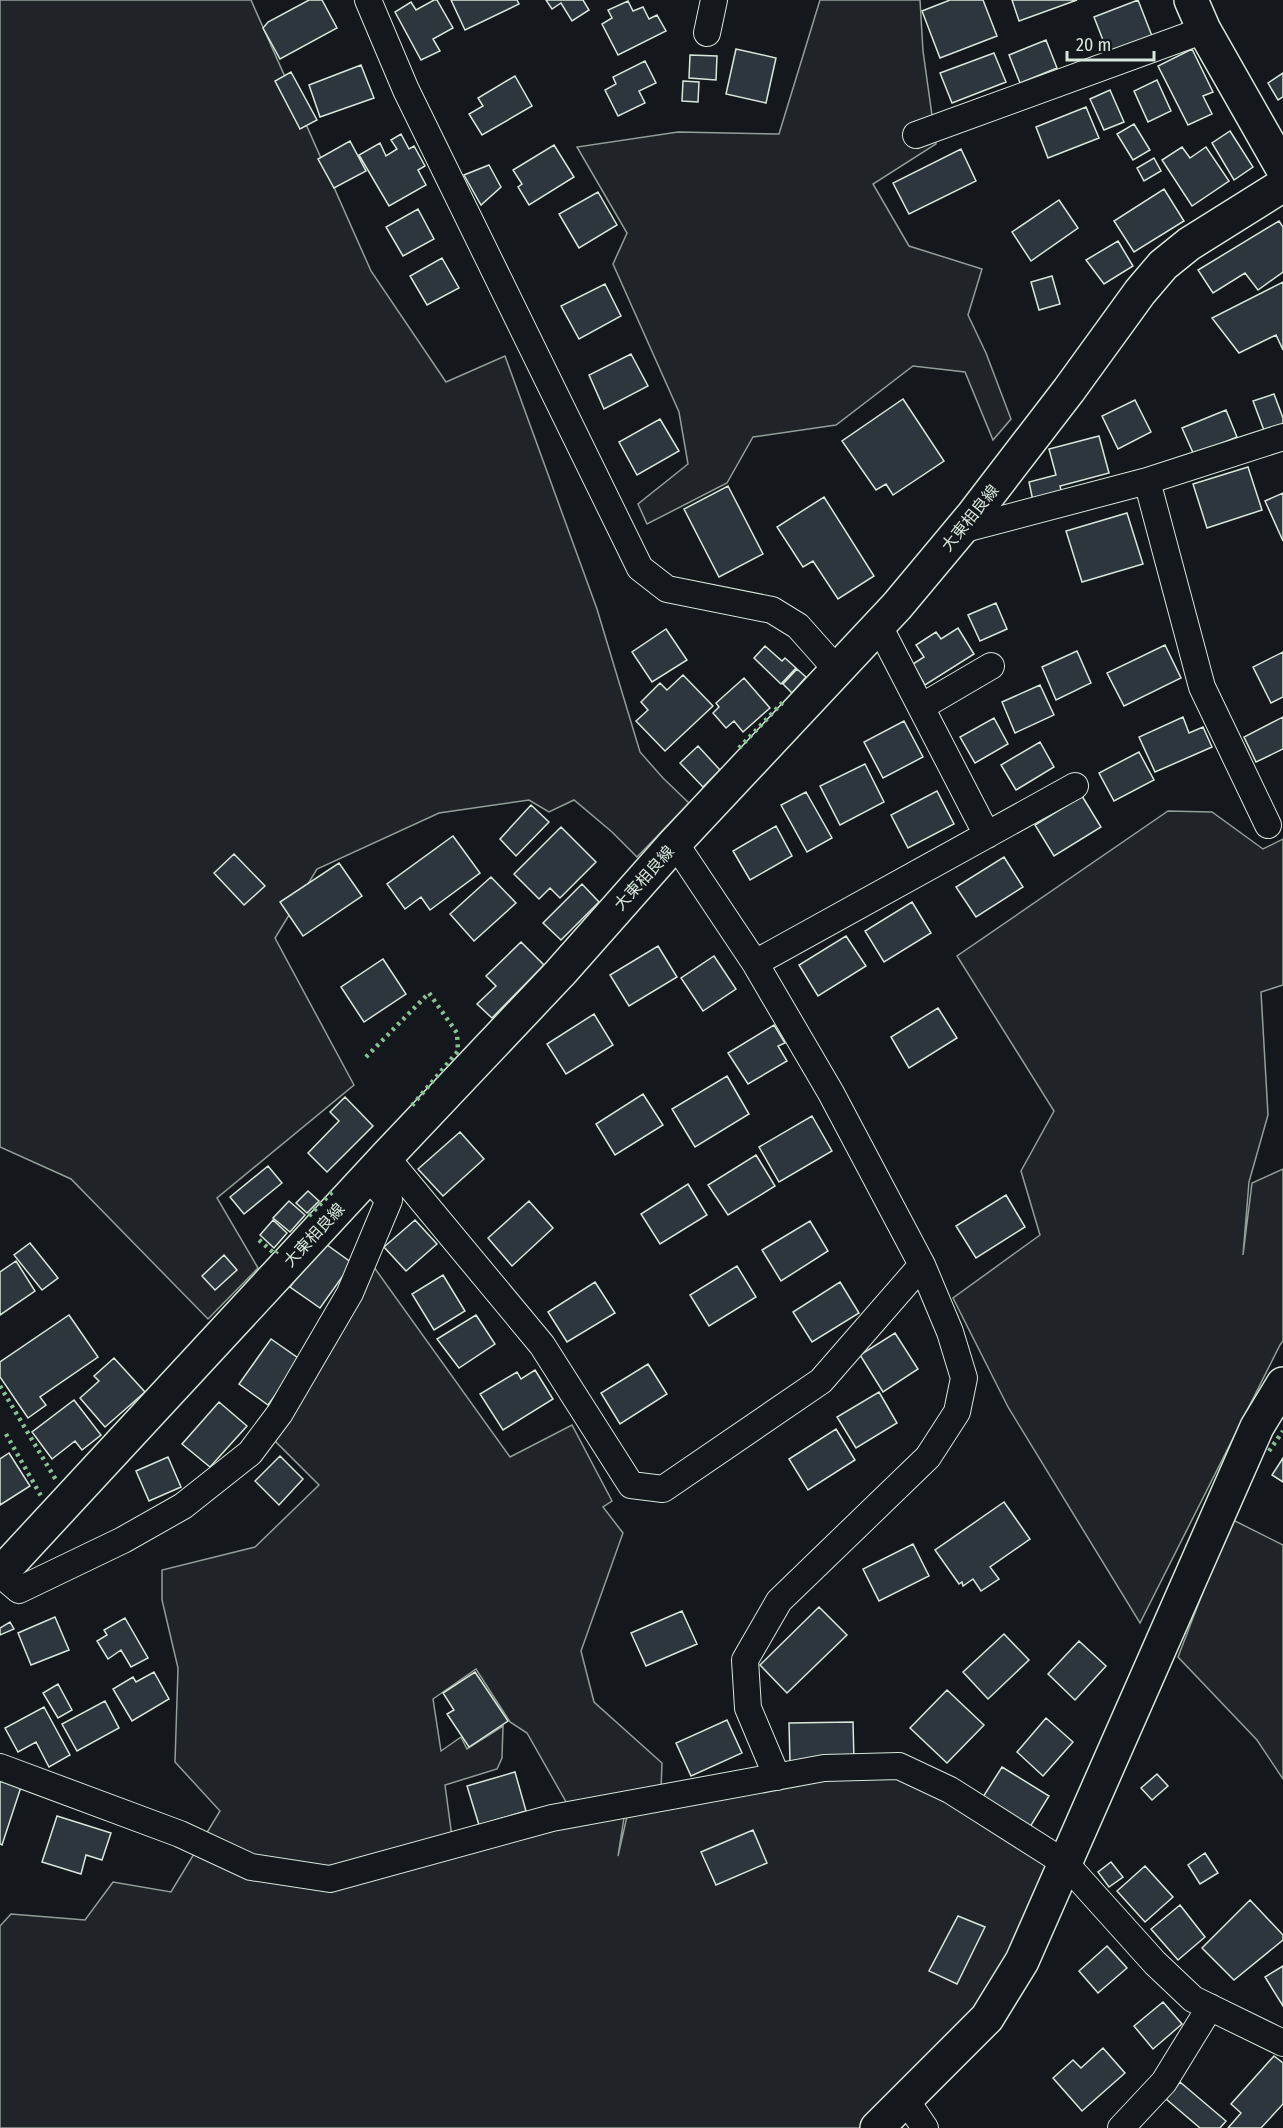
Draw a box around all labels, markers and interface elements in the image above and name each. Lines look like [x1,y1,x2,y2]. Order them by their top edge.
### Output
scale bar [1067,24,1154,62]
text: 20 m [1076,34,1111,56]
street label: 大東相良線 [937,481,1003,555]
street label: 大東相良線 [610,842,678,914]
street label: 大東相良線 [280,1199,348,1271]

